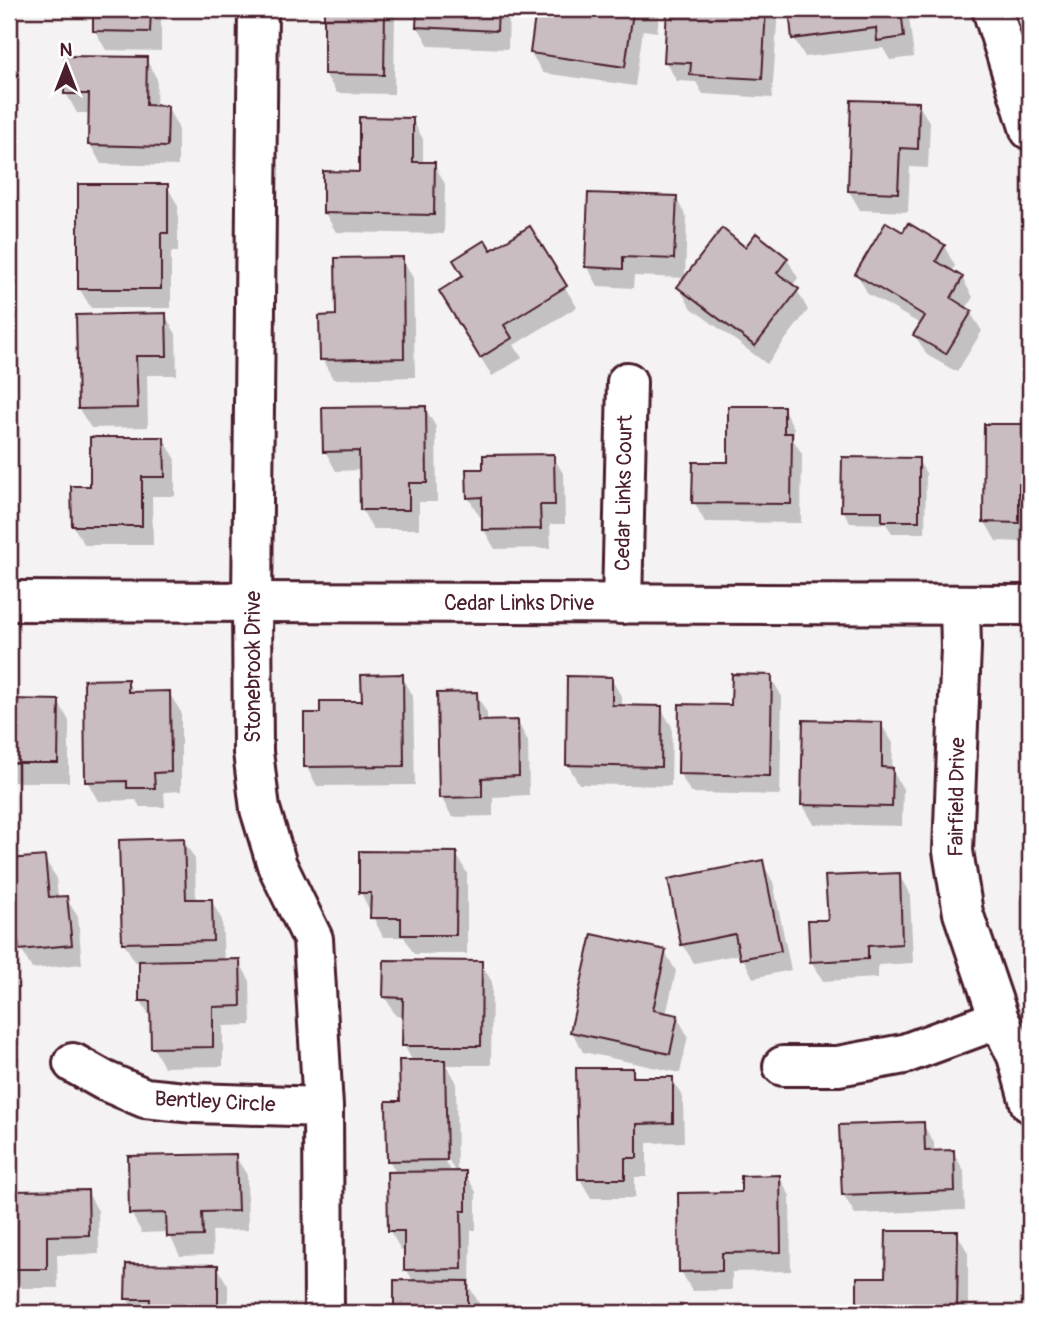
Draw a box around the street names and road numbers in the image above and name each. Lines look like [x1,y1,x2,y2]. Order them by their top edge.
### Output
street label: Cedar Links Court [609,414,639,571]
street label: Stonebrook Drive [240,590,267,743]
street label: Cedar Links Drive [444,590,595,617]
street label: Fairfield Drive [942,736,972,857]
street label: Bentley Circle [154,1085,277,1119]

